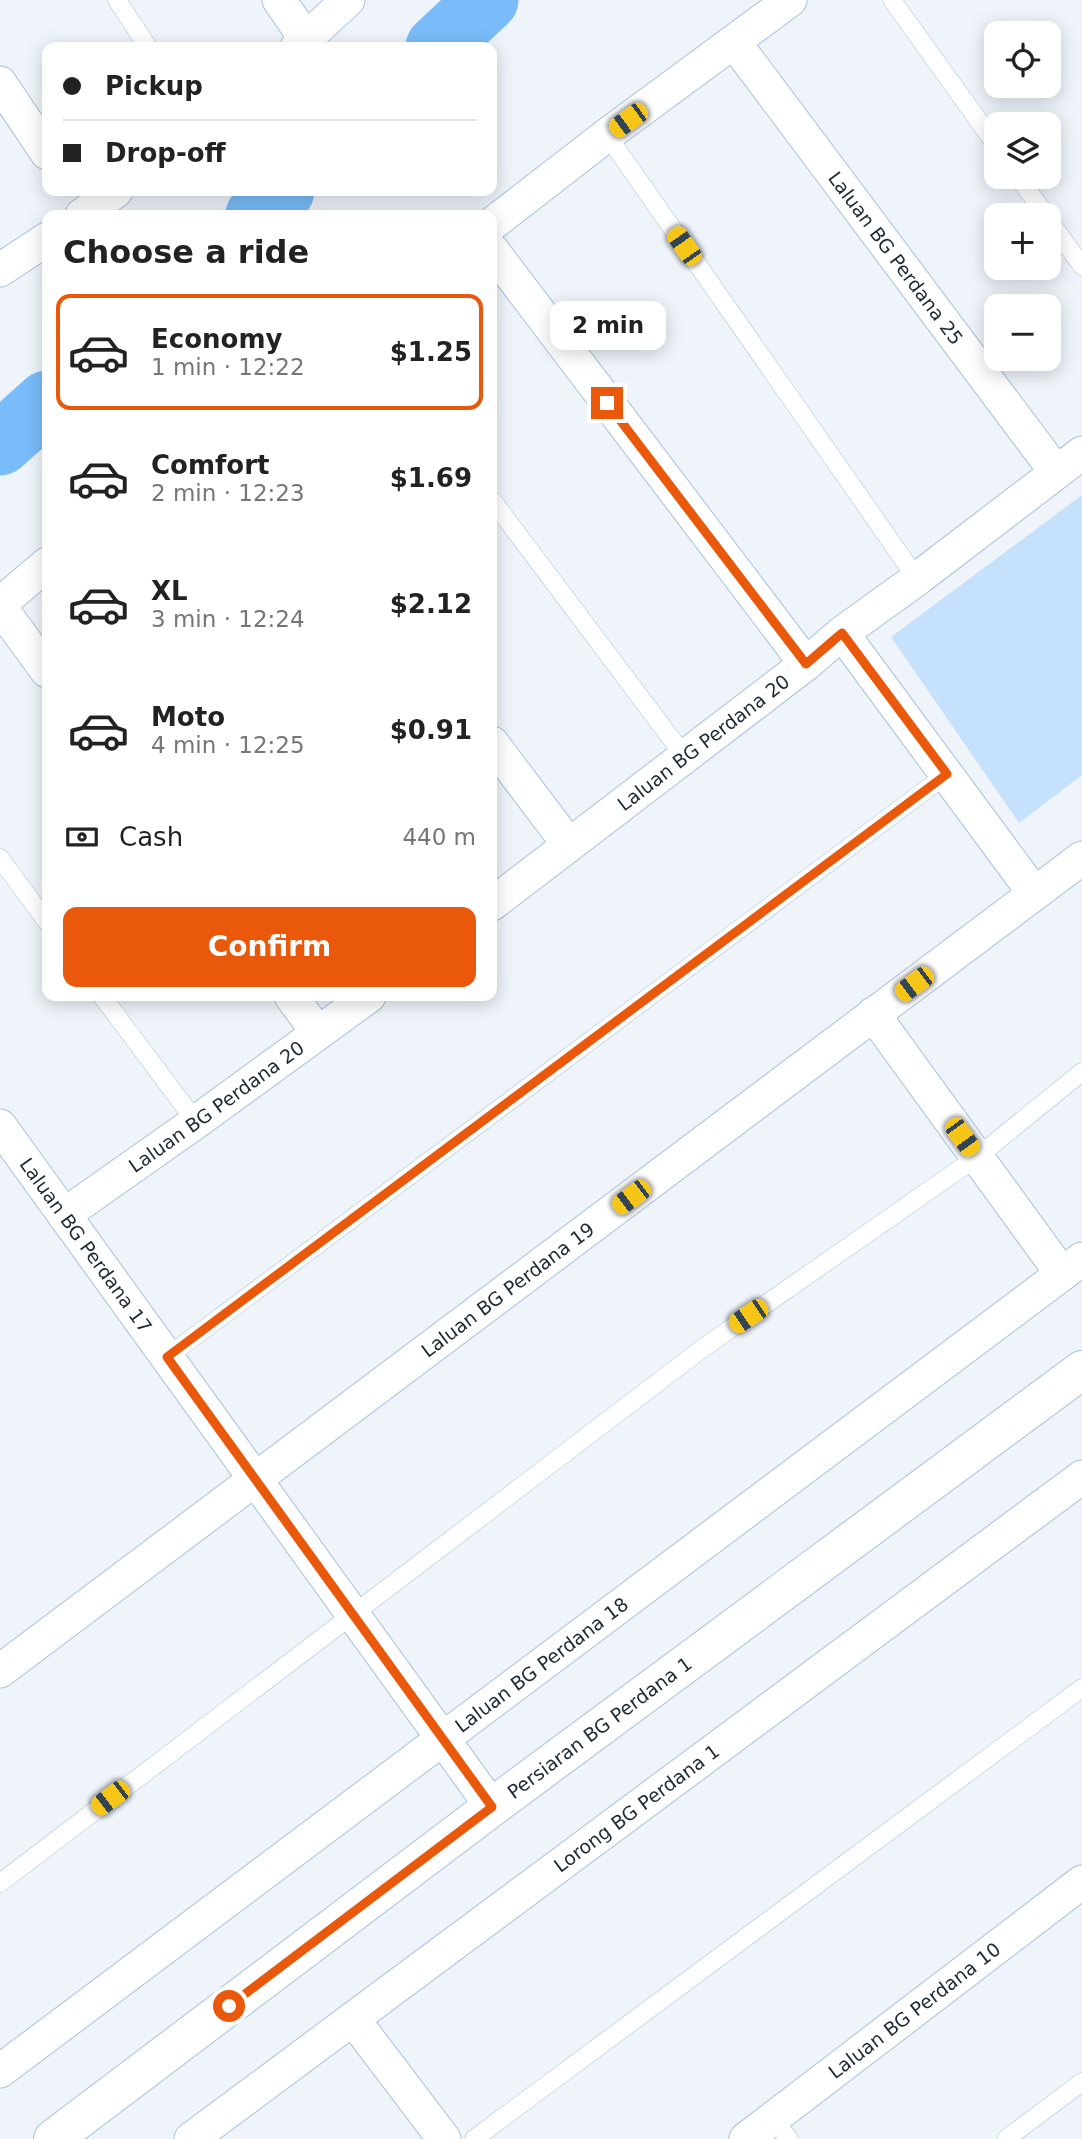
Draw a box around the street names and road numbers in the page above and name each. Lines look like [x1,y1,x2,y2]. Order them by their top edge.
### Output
street label: Laluan BG Perdana 25 [824,167,968,349]
street label: Laluan BG Perdana 20 [613,670,794,815]
street label: Laluan BG Perdana 20 [125,1036,308,1177]
street label: Laluan BG Perdana 17 [16,1153,157,1337]
street label: Laluan BG Perdana 19 [417,1218,598,1362]
street label: Laluan BG Perdana 18 [451,1593,632,1737]
street label: Persiaran BG Perdana 1 [503,1652,696,1803]
street label: Lorong BG Perdana 1 [550,1740,723,1876]
street label: Laluan BG Perdana 10 [824,1938,1005,2083]

